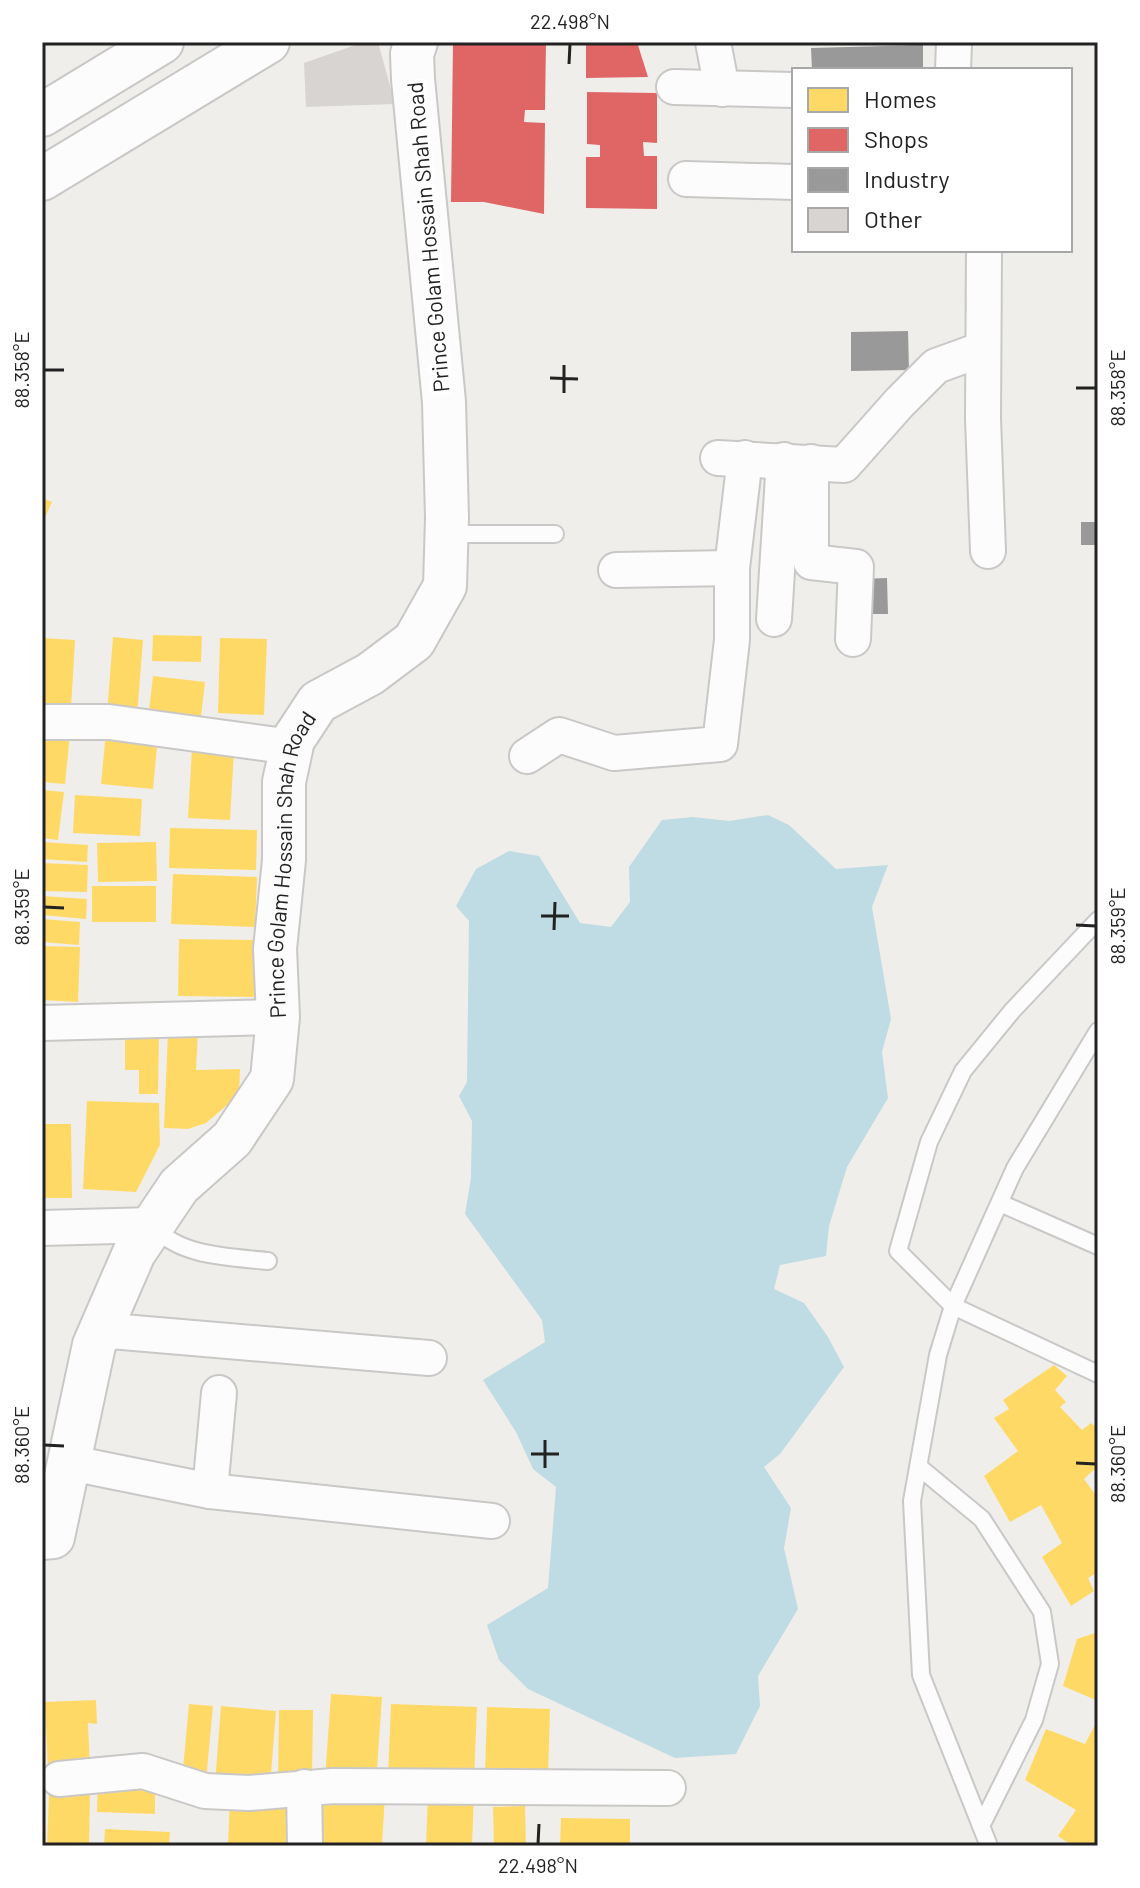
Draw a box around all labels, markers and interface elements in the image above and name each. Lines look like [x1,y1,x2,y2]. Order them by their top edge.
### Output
text: 22.498°N [530,9,610,33]
legend [792,68,1072,252]
street label: Prince Golam Hossain Shah Road [400,81,454,393]
text: Homes [864,84,937,113]
text: Shops [864,124,929,153]
text: Industry [864,164,950,193]
text: Other [864,204,922,233]
text: 88.358°E [9,331,33,409]
text: 88.358°E [1105,349,1129,427]
street label: Prince Golam Hossain Shah Road [261,706,320,1019]
text: 88.359°E [9,868,33,946]
text: 88.359°E [1105,887,1129,965]
text: 88.360°E [9,1406,33,1484]
text: 88.360°E [1105,1425,1129,1503]
text: 22.498°N [498,1853,578,1877]

